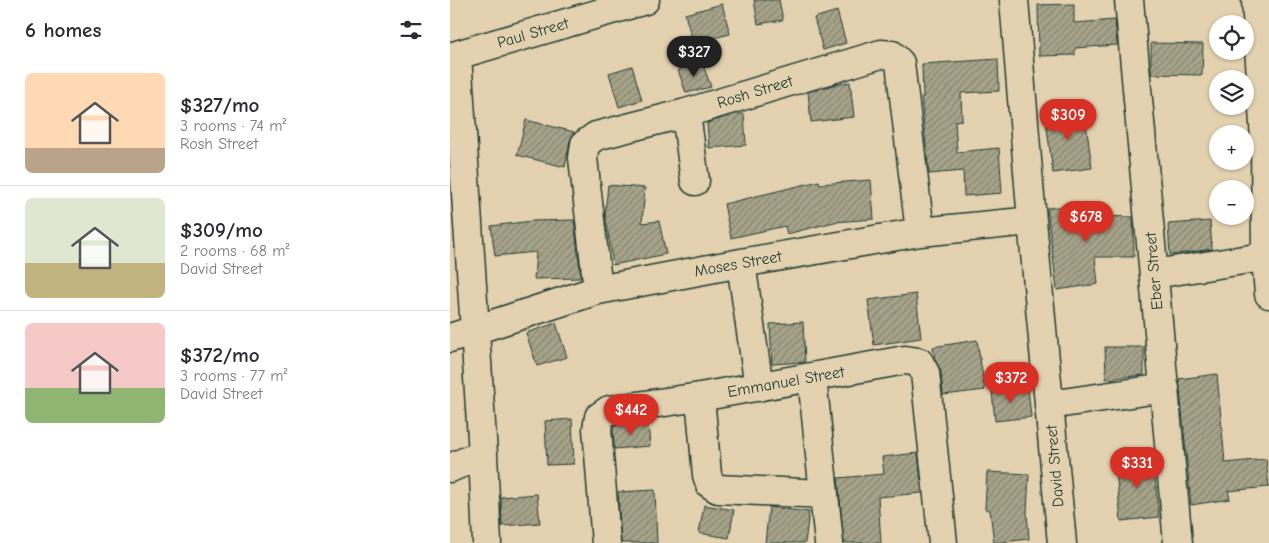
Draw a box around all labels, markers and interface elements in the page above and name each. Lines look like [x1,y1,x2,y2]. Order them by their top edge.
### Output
street label: Paul Street [495,14,571,52]
map controls [1209,15,1254,225]
button: locate [1209,15,1254,60]
icon: filters [397,16,425,44]
text: 6 homes [25,18,101,42]
pin: $327 [664,36,724,78]
text: $327 [678,43,710,61]
button: layers [1209,70,1254,115]
street label: Rosh Street [715,72,795,112]
icon: home [65,93,125,153]
text: $327/mo [180,93,259,117]
pin: $309 [1038,98,1098,141]
text: $309 [1050,106,1086,124]
text: 3 rooms · 74 m² [180,117,286,135]
button: + [1209,125,1254,170]
text: Rosh Street [180,135,258,153]
button: − [1209,180,1254,225]
pin: $678 [1056,200,1116,243]
text: $678 [1070,208,1102,226]
icon: home [65,218,125,278]
text: $309/mo [180,218,263,242]
street label: Eber Street [1142,231,1166,311]
text: 2 rooms · 68 m² [180,242,290,260]
street label: Moses Street [693,247,784,281]
text: David Street [180,260,263,278]
icon: home [65,343,125,403]
text: $372/mo [180,343,260,367]
pin: $372 [981,362,1041,404]
street label: Emmanuel Street [726,363,846,401]
text: 3 rooms · 77 m² [180,367,288,385]
text: $372 [995,369,1027,387]
text: David Street [180,385,263,403]
pin: $442 [601,394,661,436]
text: $442 [615,401,647,419]
street label: David Street [1042,424,1068,508]
pin: $331 [1107,446,1167,489]
text: $331 [1121,454,1153,472]

